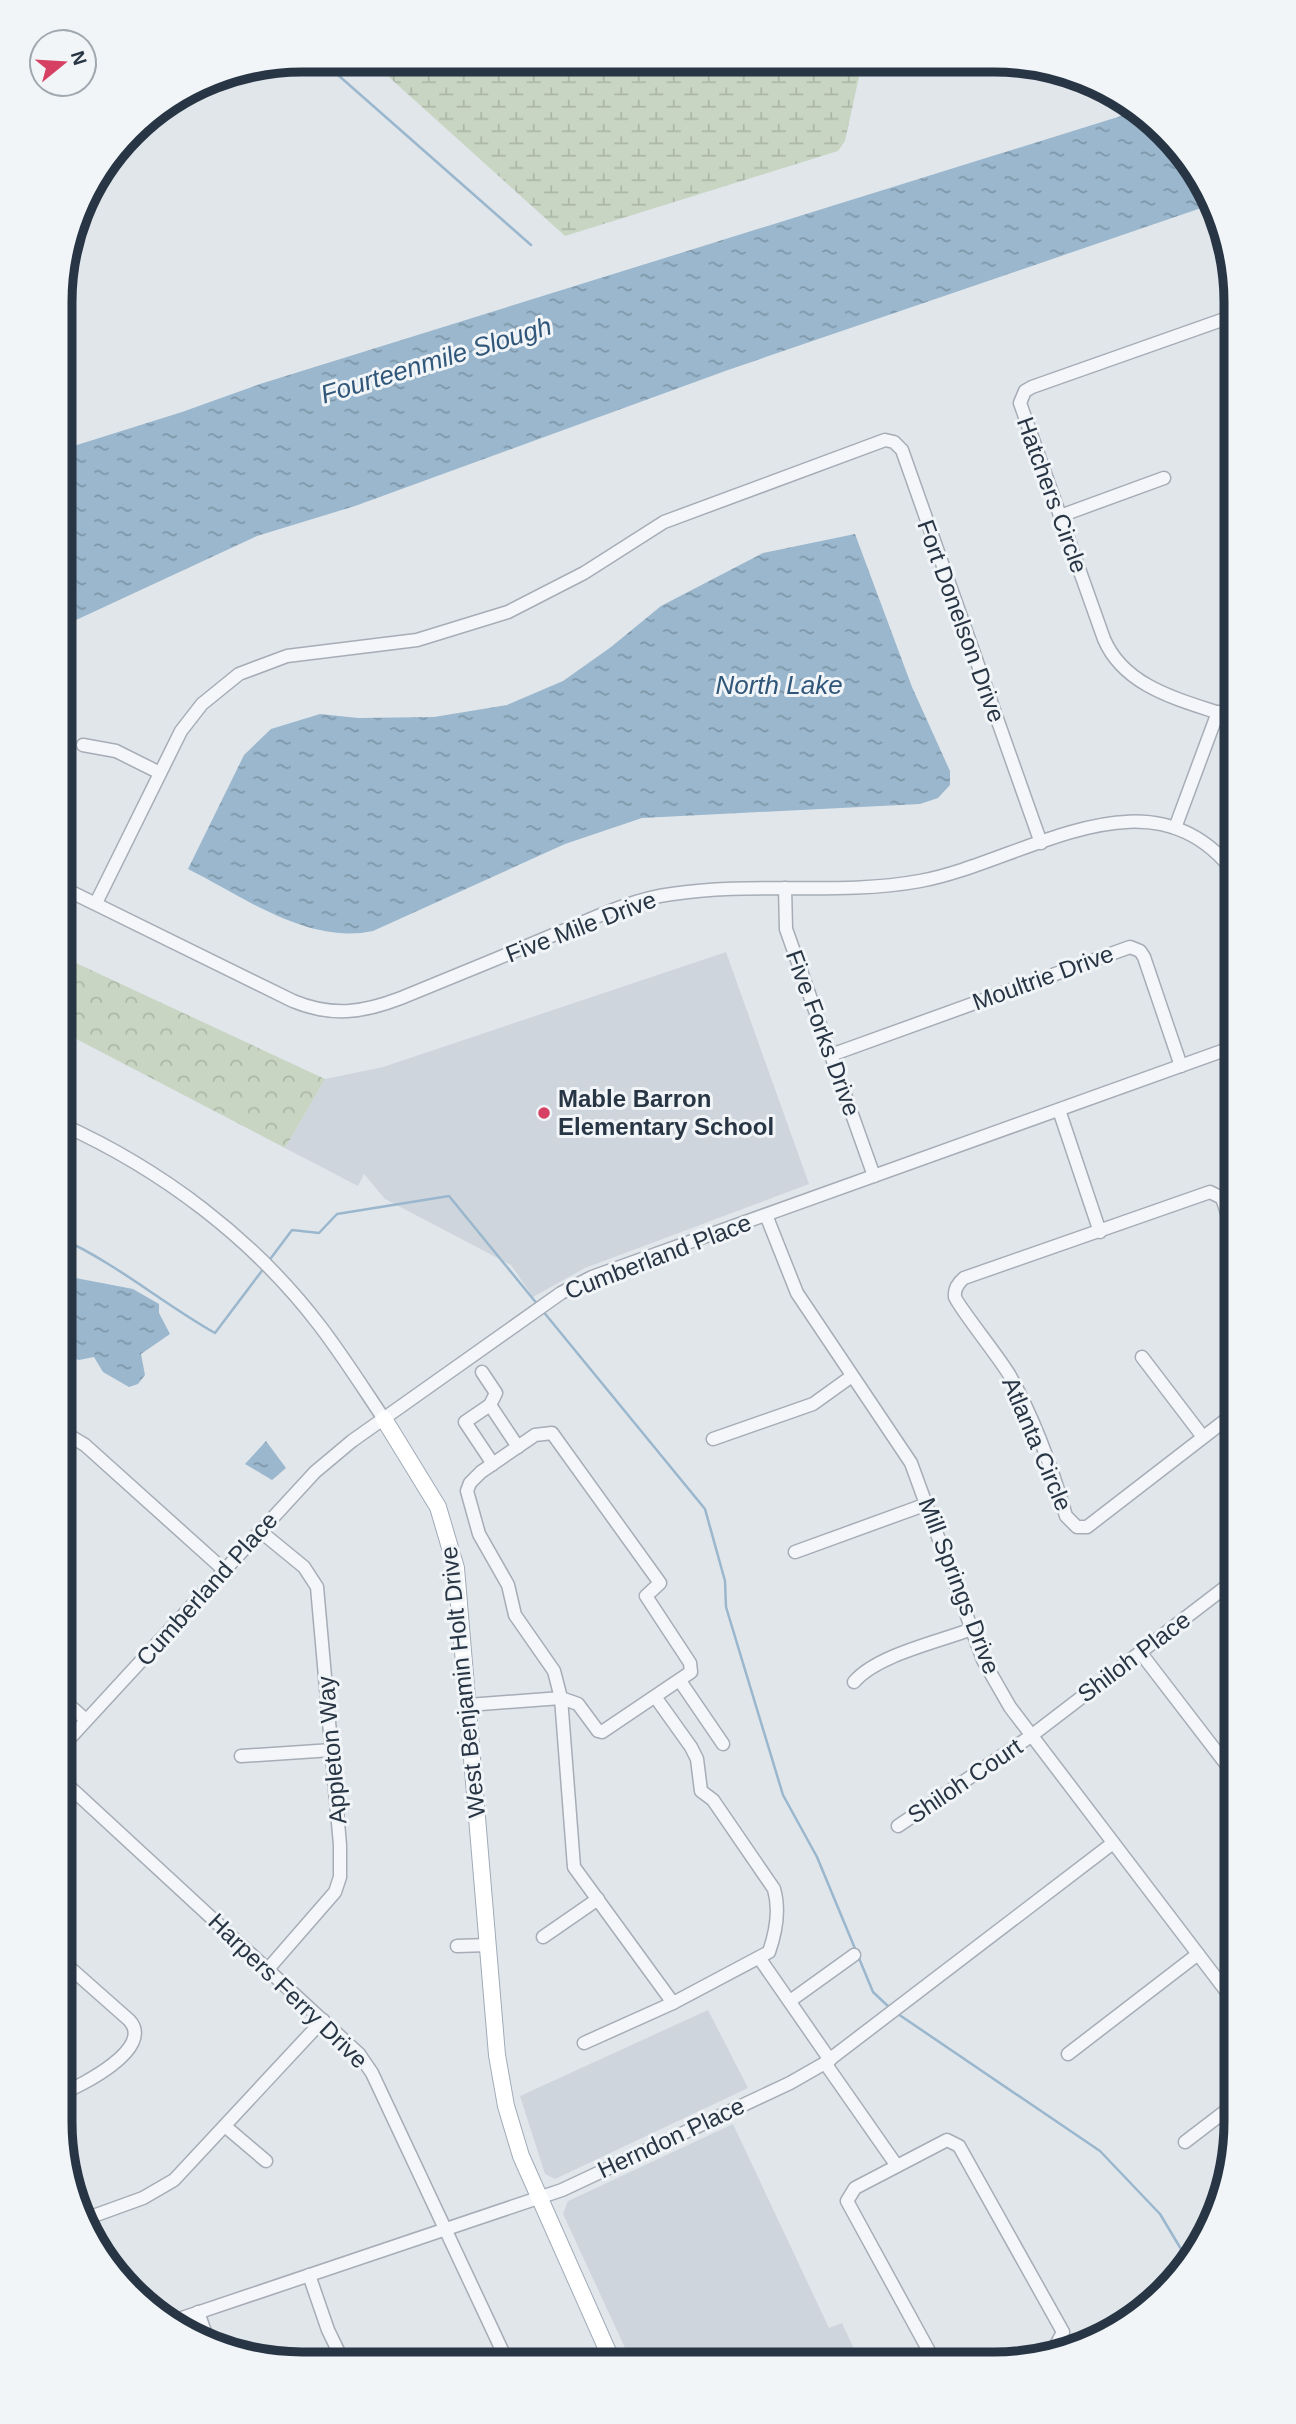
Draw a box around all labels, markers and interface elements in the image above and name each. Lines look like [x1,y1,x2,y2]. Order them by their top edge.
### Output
north arrow [28,28,98,98]
text: N [67,48,91,68]
water label: Fourteenmile Slough [317,311,555,409]
street label: Hatchers Circle [1012,413,1093,577]
street label: Fort Donelson Drive [912,516,1011,726]
water label: North Lake [715,670,843,700]
street label: Five Mile Drive [502,885,660,968]
street label: Moultrie Drive [969,940,1117,1016]
street label: Five Forks Drive [781,946,866,1120]
place label: Mable Barron Elementary School [558,1085,774,1140]
marker: Mable Barron Elementary School [536,1105,552,1121]
street label: Cumberland Place [561,1209,755,1305]
street label: Atlanta Circle [997,1373,1078,1515]
street label: Mill Springs Drive [913,1494,1006,1678]
street label: Cumberland Place [131,1506,283,1671]
street label: West Benjamin Holt Drive [435,1545,490,1819]
street label: Shiloh Place [1072,1606,1195,1708]
street label: Appleton Way [312,1675,351,1825]
street label: Shiloh Court [902,1732,1027,1829]
street label: Harpers Ferry Drive [203,1908,374,2074]
street label: Herndon Place [593,2092,748,2183]

